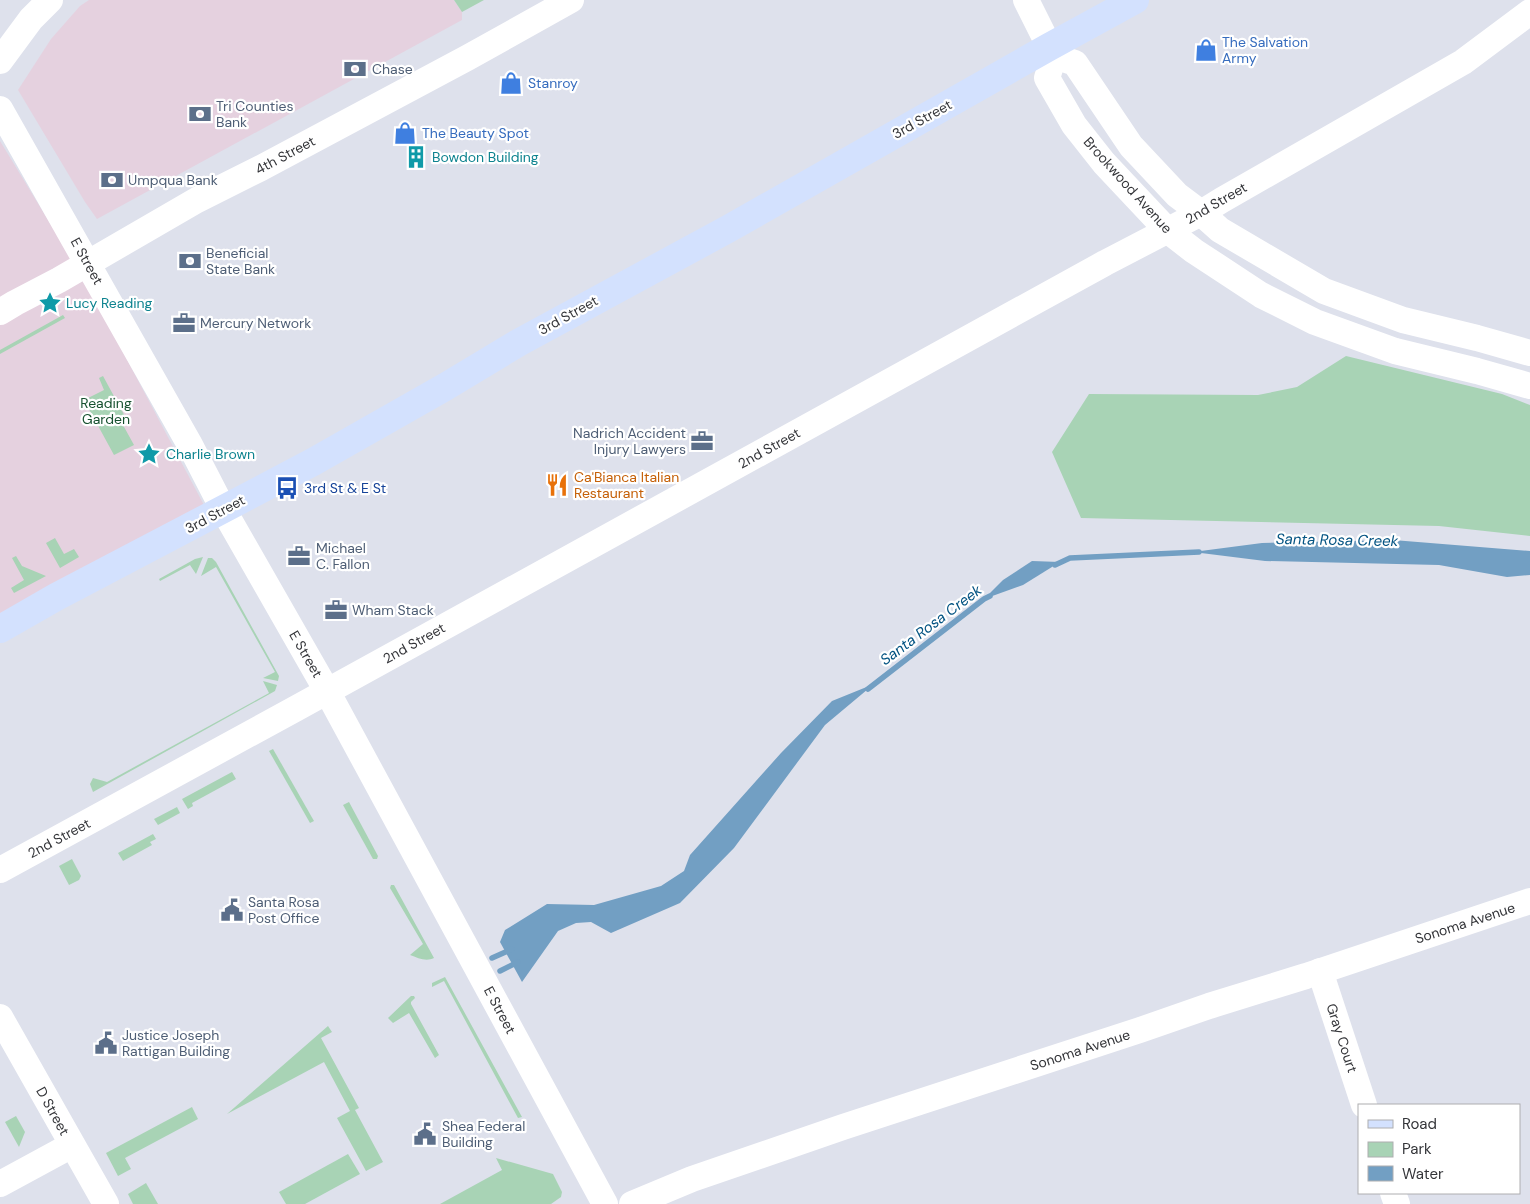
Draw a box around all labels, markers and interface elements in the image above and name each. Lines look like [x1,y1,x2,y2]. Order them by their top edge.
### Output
place label: The Salvation Army [1222,33,1308,67]
shop icon: The Salvation Army [1193,37,1219,63]
bank icon: Chase [342,56,368,82]
place label: Chase [372,60,413,78]
shop icon: Stanroy [498,70,524,96]
place label: Stanroy [528,74,578,92]
street label: 3rd Street [889,95,955,143]
place label: Tri Counties Bank [216,97,294,131]
bank icon: Tri Counties Bank [187,101,213,127]
shop icon: The Beauty Spot [392,120,418,146]
place label: The Beauty Spot [422,124,529,142]
street label: 4th Street [252,132,318,178]
street label: Brookwood Avenue [1080,133,1176,237]
building icon: Bowdon Building [403,144,429,170]
place label: Bowdon Building [432,148,539,166]
bank icon: Umpqua Bank [99,167,125,193]
place label: Umpqua Bank [128,171,218,189]
street label: 2nd Street [1182,178,1250,228]
street label: E Street [67,234,107,288]
place label: Beneficial State Bank [206,244,275,278]
bank icon: Beneficial State Bank [177,248,203,274]
place icon: Lucy Reading [37,290,63,316]
street label: 3rd Street [535,291,601,339]
place label: Lucy Reading [66,294,153,312]
office icon: Mercury Network [171,310,197,336]
place label: Mercury Network [200,314,311,332]
park label: Reading Garden [80,394,132,428]
place label: Nadrich Accident Injury Lawyers [573,424,686,458]
street label: 2nd Street [735,424,803,472]
office icon: Nadrich Accident Injury Lawyers [689,428,715,454]
place icon: Charlie Brown [136,441,162,467]
place label: Charlie Brown [166,445,255,463]
place label: Ca'Bianca Italian Restaurant [574,468,679,502]
restaurant icon: Ca'Bianca Italian Restaurant [544,472,570,498]
bus stop icon: 3rd St & E St [274,475,300,501]
place label: 3rd St & E St [304,479,386,497]
street label: 3rd Street [182,491,248,537]
water label: Santa Rosa Creek [1276,529,1399,551]
place label: Michael C. Fallon [316,539,370,573]
office icon: Michael C. Fallon [286,543,312,569]
water label: Santa Rosa Creek [876,580,986,670]
office icon: Wham Stack [323,597,349,623]
place label: Wham Stack [352,601,434,619]
street label: 2nd Street [380,619,448,667]
street label: E Street [285,627,327,681]
street label: 2nd Street [25,814,93,862]
place label: Santa Rosa Post Office [248,893,319,927]
public building icon: Santa Rosa Post Office [219,897,245,923]
street label: Sonoma Avenue [1413,898,1517,948]
street label: E Street [480,983,520,1037]
street label: Gray Court [1322,1001,1362,1075]
street label: Sonoma Avenue [1028,1025,1132,1075]
place label: Justice Joseph Rattigan Building [122,1026,230,1060]
public building icon: Justice Joseph Rattigan Building [93,1030,119,1056]
street label: D Street [32,1083,74,1139]
legend [1358,1104,1520,1194]
text: Road [1402,1114,1437,1134]
place label: Shea Federal Building [442,1117,525,1151]
public building icon: Shea Federal Building [412,1121,438,1147]
text: Park [1402,1139,1432,1159]
text: Water [1402,1164,1444,1184]

